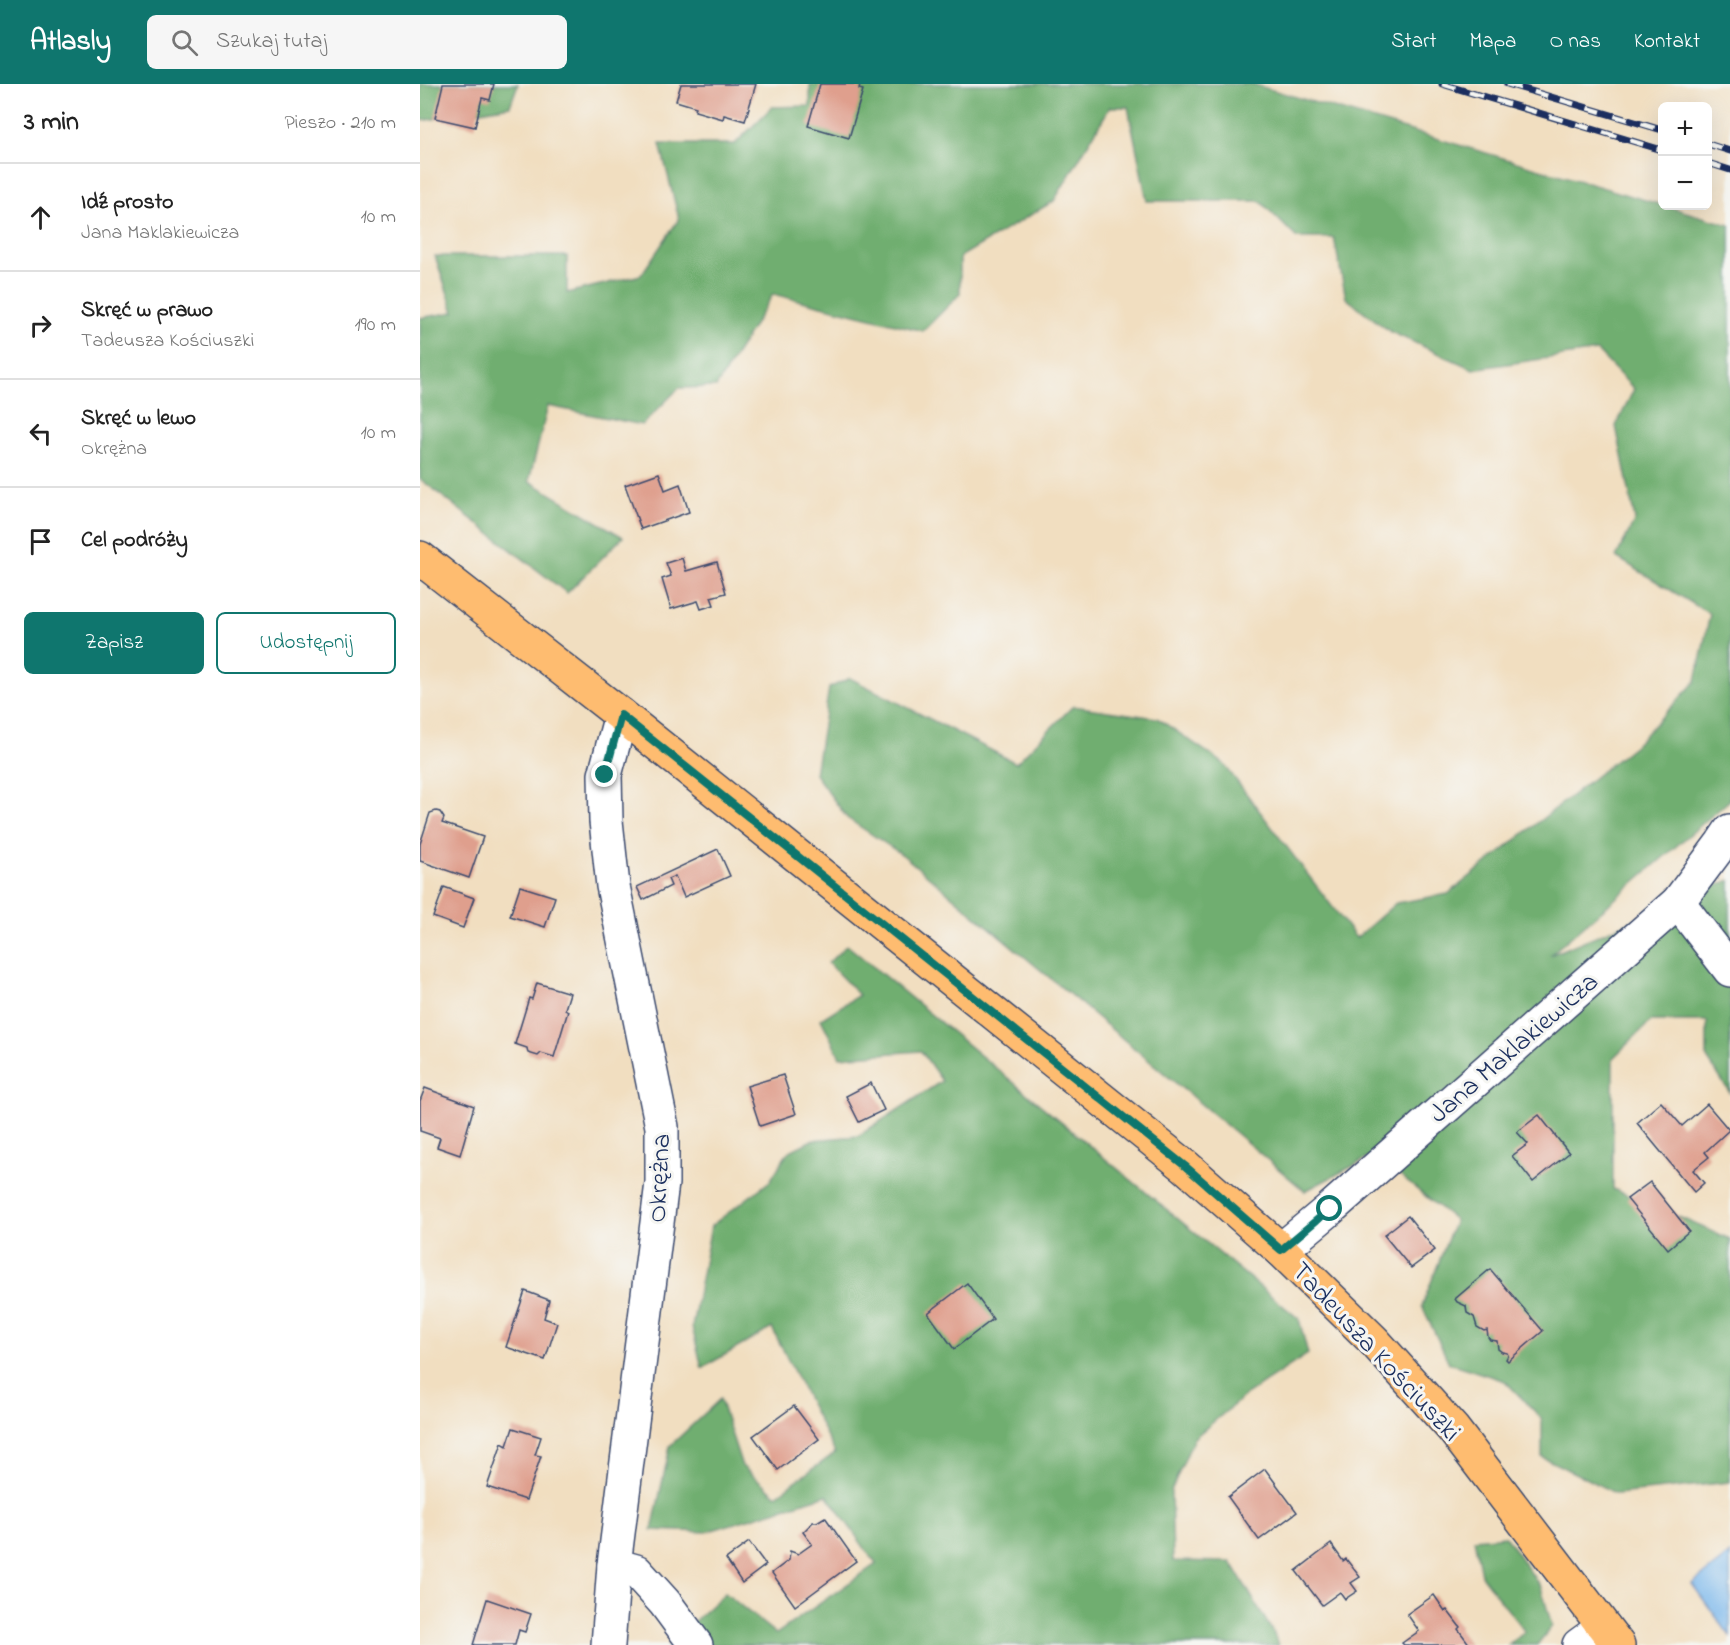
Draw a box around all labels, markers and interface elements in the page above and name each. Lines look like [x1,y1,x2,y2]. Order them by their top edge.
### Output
search box [147,15,567,69]
text: Atlasly [30,22,111,63]
icon: search [168,26,201,59]
text: Szukaj tutaj [216,26,327,58]
text: Start [1391,27,1437,57]
text: Mapa [1470,27,1516,57]
text: O nas [1549,27,1601,57]
text: Kontakt [1634,27,1700,57]
map controls [1658,102,1712,210]
button: + [1658,102,1712,156]
text: 3 min [24,104,79,142]
text: Pieszo · 210 m [284,109,396,138]
button: − [1658,156,1712,210]
text: Idź prosto [81,187,174,219]
icon: ahead [24,201,57,234]
text: 10 m [360,203,396,232]
text: Jana Maklakiewicza [81,219,239,248]
text: Skręć w prawo [81,295,213,327]
icon: right [24,309,57,342]
text: 190 m [354,311,396,340]
text: Tadeusza Kościuszki [81,327,254,356]
text: Skręć w lewo [81,403,196,435]
icon: left [24,417,57,450]
text: 10 m [360,419,396,448]
text: Okrężna [81,435,147,464]
icon: arrive [24,525,57,558]
text: Cel podróży [81,525,188,557]
button: Zapisz [24,612,204,674]
button: Udostępnij [216,612,396,674]
route end [591,761,617,787]
street label: Jana Maklakiewicza [1421,964,1608,1134]
street label: Okrężna [639,1133,682,1224]
route start [1316,1195,1342,1221]
street label: Tadeusza Kościuszki [1281,1254,1469,1452]

